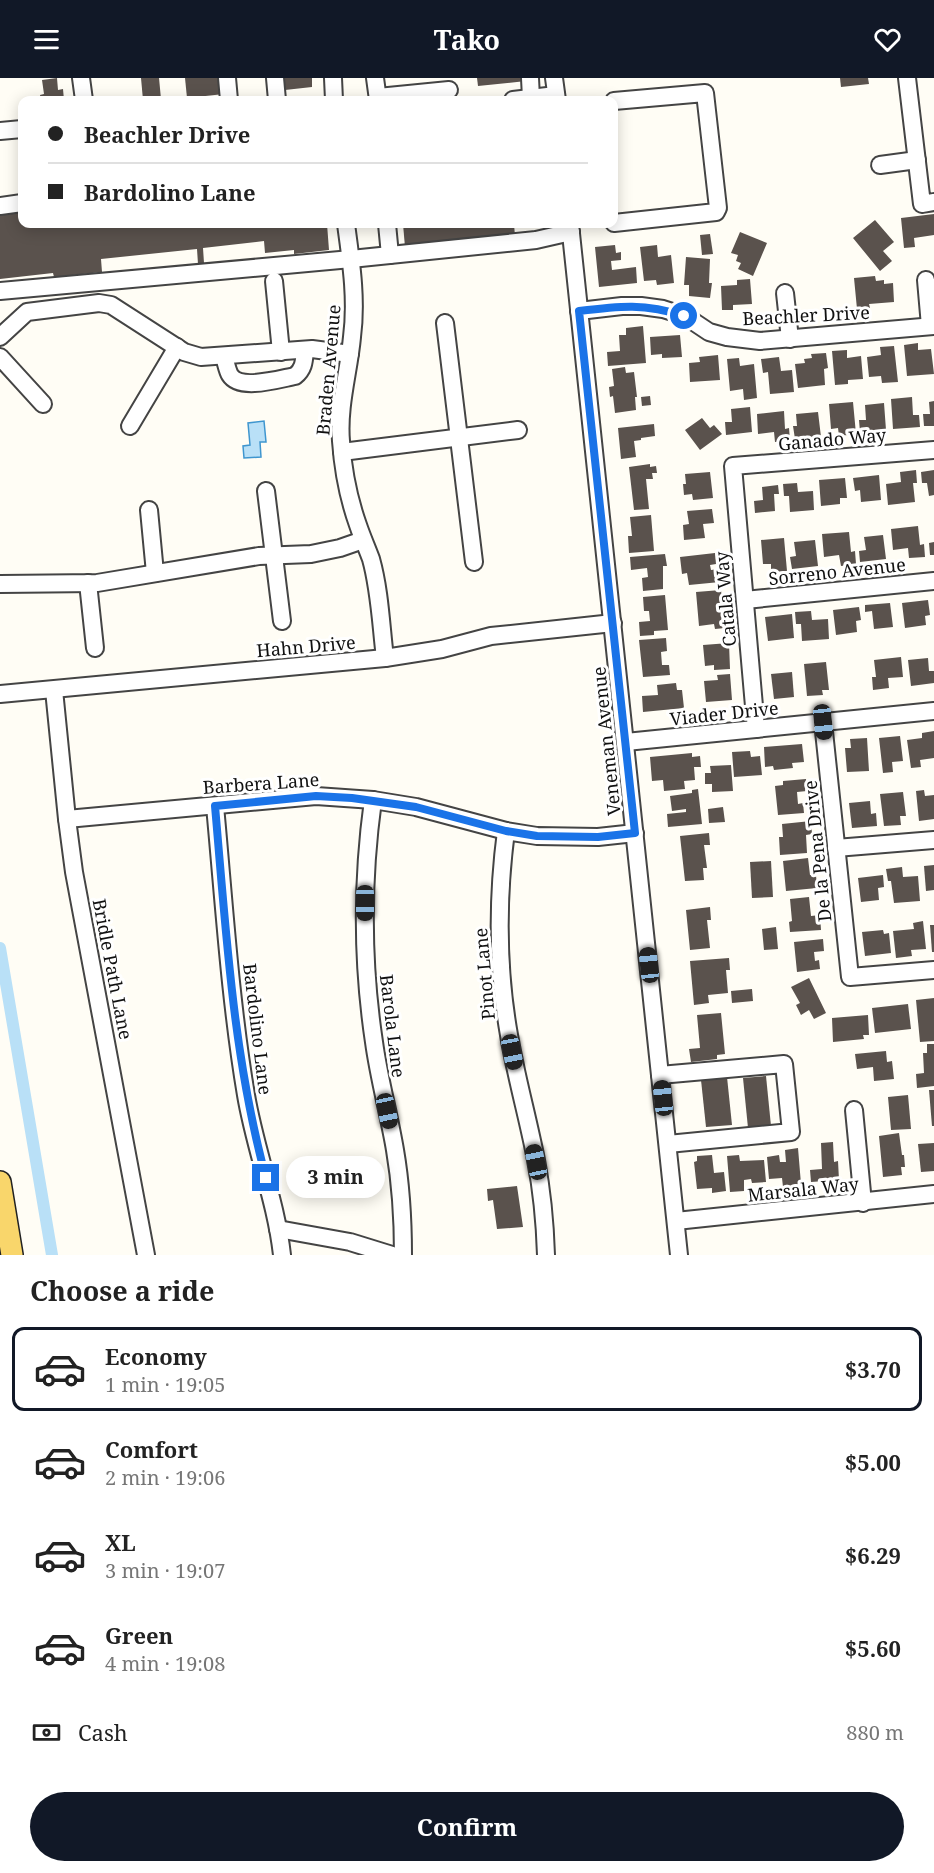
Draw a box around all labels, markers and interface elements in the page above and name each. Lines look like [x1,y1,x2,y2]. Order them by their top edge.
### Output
text: Tako [434,21,500,58]
icon: menu [30,23,63,56]
icon: heart [871,23,904,56]
text: Beachler Drive [84,119,250,149]
text: Bardolino Lane [84,177,256,207]
street label: Beachler Drive [742,300,870,330]
route start [670,302,697,329]
street label: Braden Avenue [310,304,346,436]
street label: Ganado Way [777,422,888,456]
street label: Catala Way [709,550,741,648]
street label: Sorreno Avenue [767,552,907,590]
street label: Hahn Drive [255,630,357,662]
street label: Veneman Avenue [586,665,626,817]
street label: Viader Drive [668,695,780,731]
car [812,703,834,741]
street label: Barbera Lane [202,767,320,799]
street label: De la Pena Drive [798,779,836,923]
car [356,885,374,921]
street label: Bridle Path Lane [88,897,138,1041]
street label: Pinot Lane [468,927,500,1021]
car [638,946,660,984]
street label: Bardolino Lane [238,962,278,1096]
street label: Barola Lane [375,973,411,1079]
car [500,1033,524,1071]
car [652,1079,674,1117]
car [374,1092,400,1130]
car [523,1143,549,1181]
callout: 3 min [287,1157,386,1199]
text: 3 min [307,1163,364,1190]
route end [252,1164,279,1191]
street label: Marsala Way [746,1171,861,1207]
text: Choose a ride [30,1272,215,1309]
text: Economy [105,1341,207,1371]
icon: car [33,1342,87,1396]
text: $3.70 [845,1354,901,1384]
text: 1 min · 19:05 [105,1371,225,1398]
text: Comfort [105,1434,198,1464]
icon: car [33,1435,87,1489]
text: $5.00 [845,1447,901,1477]
text: 2 min · 19:06 [105,1464,225,1491]
text: XL [105,1527,136,1557]
icon: car [33,1528,87,1582]
text: $6.29 [845,1540,901,1570]
text: 3 min · 19:07 [105,1557,225,1584]
text: Green [105,1620,173,1650]
icon: car [33,1621,87,1675]
text: $5.60 [845,1633,901,1663]
text: 4 min · 19:08 [105,1650,225,1677]
icon: cash [30,1716,63,1749]
text: Cash [78,1717,128,1747]
text: 880 m [846,1719,904,1746]
button: Confirm [30,1792,904,1861]

